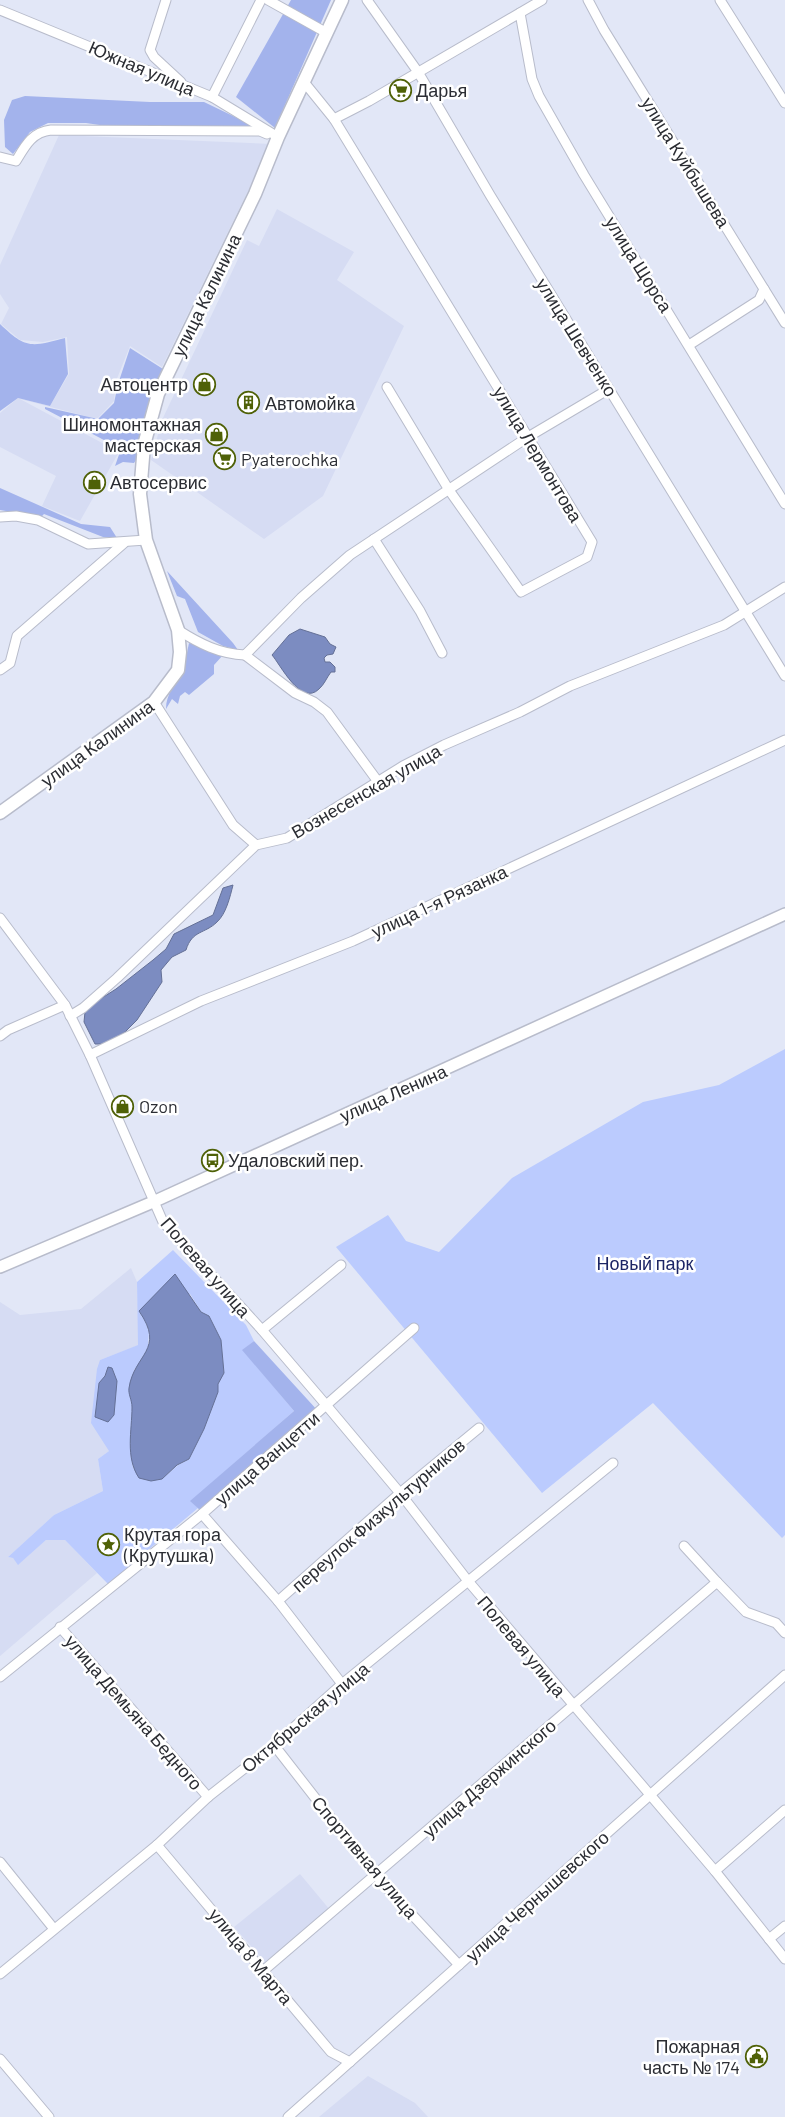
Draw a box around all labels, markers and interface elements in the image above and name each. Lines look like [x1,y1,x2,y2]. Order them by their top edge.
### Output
street label: Южная улица [86,36,199,101]
supermarket icon: Дарья [388,78,412,102]
place label: Дарья [416,79,467,101]
street label: улица Куйбышева [637,93,736,232]
street label: улица Щорса [601,212,678,317]
street label: улица Калинина [167,229,246,360]
street label: улица Шевченко [532,274,622,400]
shop icon: Автоцентр [192,372,216,396]
place label: Автоцентр [100,373,188,395]
street label: улица Лермонтова [489,382,588,527]
building icon: Автомойка [237,391,261,415]
place label: Автомойка [265,392,356,414]
place label: Шиномонтажная мастерская [62,413,201,456]
shop icon: Шиномонтажная мастерская [205,422,229,446]
supermarket icon: Pyaterochka [213,447,237,471]
place label: Pyaterochka [241,448,338,470]
shop icon: Автосервис [82,470,106,494]
place label: Автосервис [110,471,207,493]
street label: улица Калинина [36,694,158,791]
street label: Вознесенская улица [287,739,446,843]
street label: улица 1-я Рязанка [368,859,511,942]
street label: улица Ленина [336,1059,451,1126]
shop icon: Ozon [111,1094,135,1118]
place label: Ozon [139,1095,178,1117]
bus stop icon: Удаловский пер. [200,1148,224,1172]
place label: Удаловский пер. [228,1149,364,1171]
street label: Полевая улица [157,1213,256,1322]
park label: Новый парк [597,1252,694,1274]
street label: улица Ванцетти [210,1407,324,1509]
street label: переулок Физкультурников [287,1434,469,1596]
place label: Крутая гора (Крутушка) [123,1523,222,1566]
place icon: Крутая гора (Крутушка) [96,1532,120,1556]
street label: Полевая улица [473,1591,571,1702]
street label: улица Демьяна Бедного [61,1630,207,1794]
street label: Октябрьская улица [237,1657,374,1777]
street label: улица Дзержинского [418,1714,560,1842]
street label: Спортивная улица [307,1791,423,1923]
street label: улица Чернышевского [461,1826,613,1966]
street label: улица 8 Марта [204,1903,298,2009]
place label: Пожарная часть № 174 [643,2035,740,2078]
public building icon: Пожарная часть № 174 [744,2044,768,2068]

